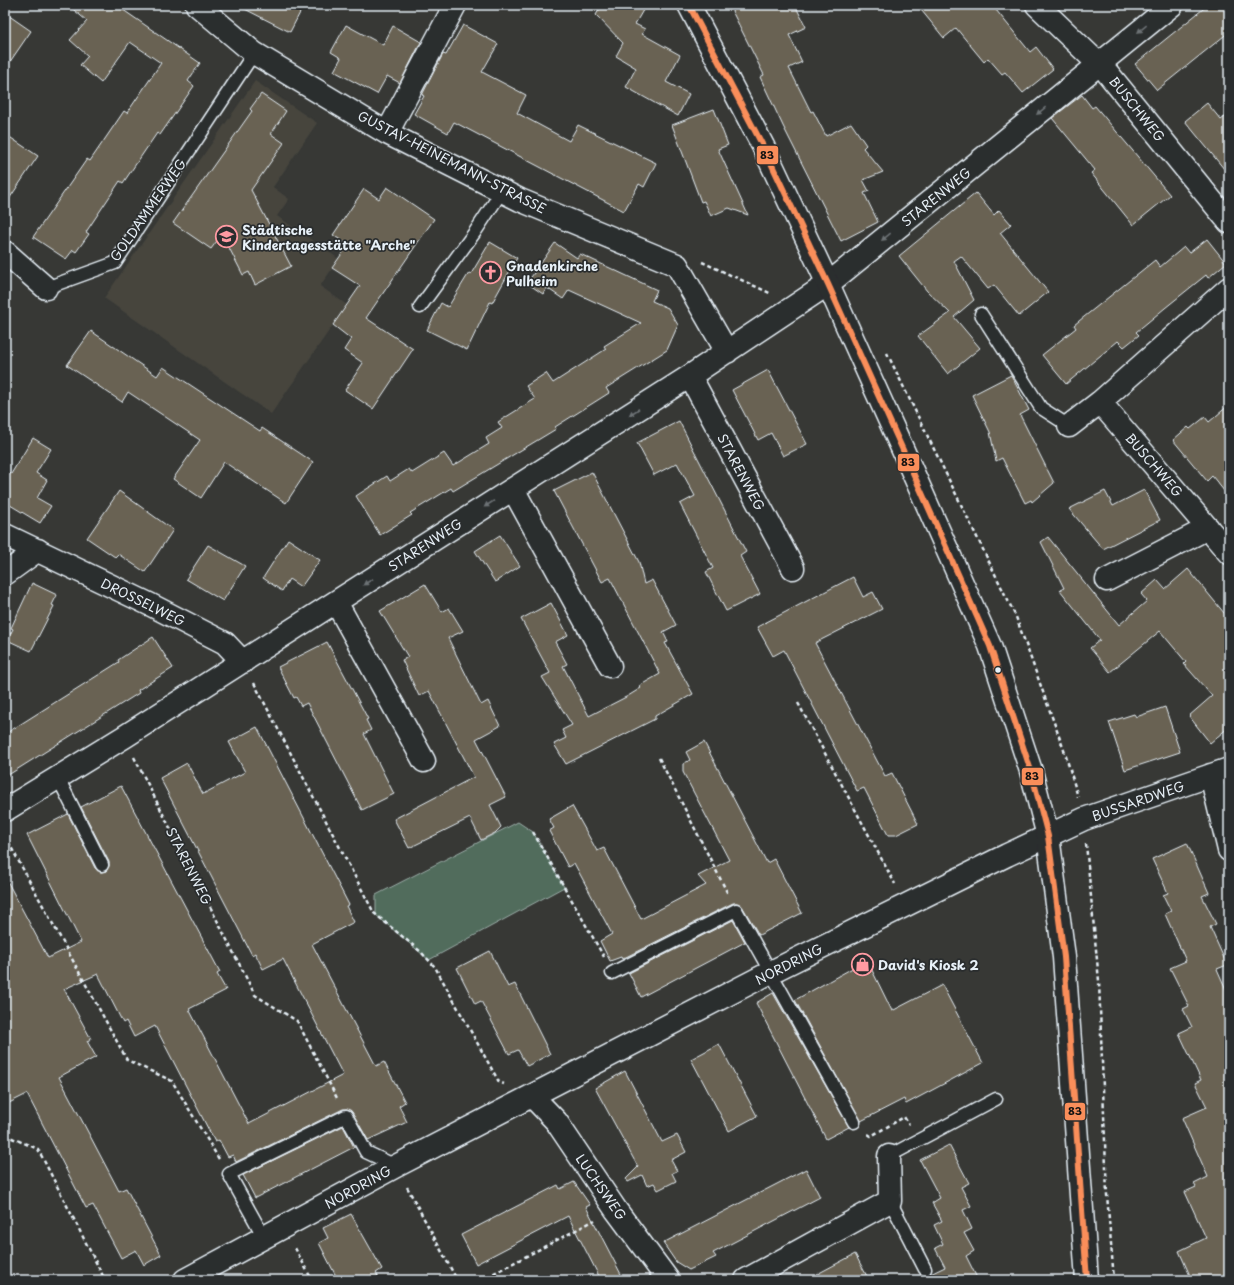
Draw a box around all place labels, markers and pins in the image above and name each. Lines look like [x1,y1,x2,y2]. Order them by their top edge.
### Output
place label: Städtische Kindertagesstätte "Arche" [242,220,416,254]
school or university icon: Städtische Kindertagesstätte "Arche" [214,224,240,250]
place label: Gnadenkirche Pulheim [506,256,598,290]
church icon: Gnadenkirche Pulheim [477,260,503,286]
unlabelled marker [993,665,1003,675]
shop icon: David's Kiosk 2 [850,952,876,978]
place label: David's Kiosk 2 [878,955,979,974]

